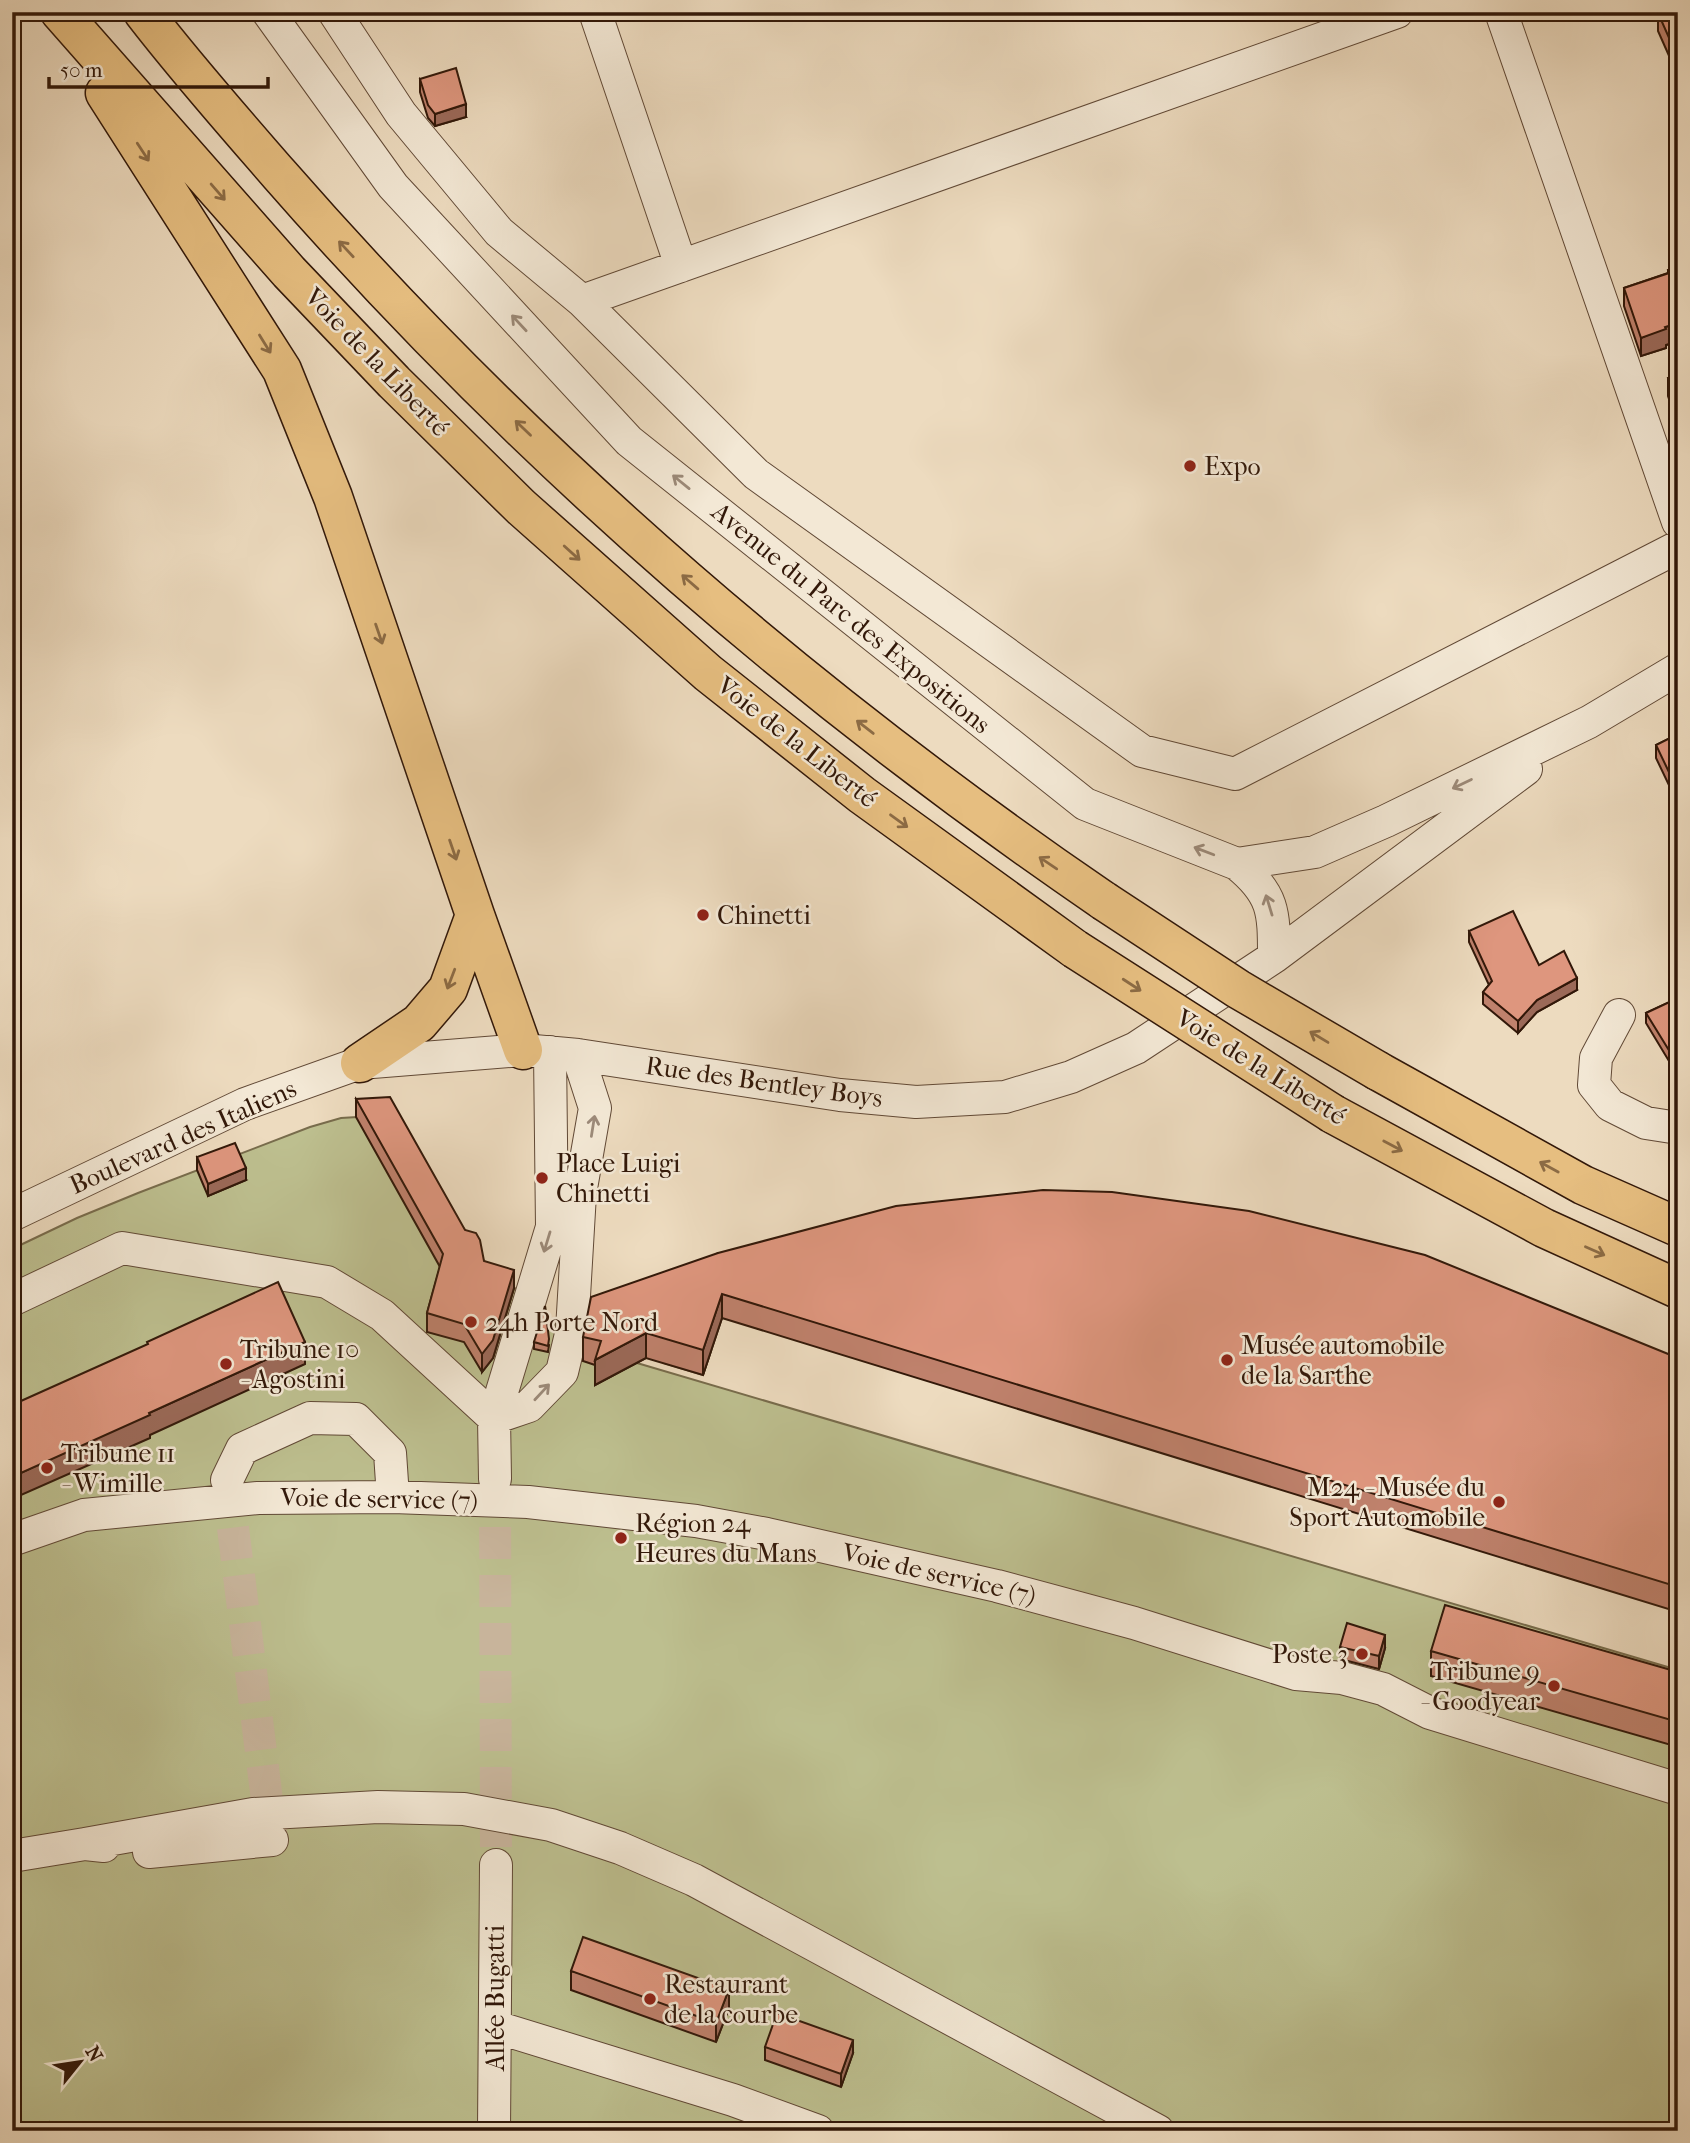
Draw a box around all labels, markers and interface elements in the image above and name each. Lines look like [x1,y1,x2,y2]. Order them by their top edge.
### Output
scale bar [49,46,268,90]
text: 50 m [60,58,103,82]
one-way arrow [136,142,150,161]
one-way arrow [210,183,226,201]
one-way arrow [338,241,355,258]
street label: Voie de la Liberté [298,280,456,443]
one-way arrow [511,315,528,332]
one-way arrow [259,333,273,353]
one-way arrow [514,420,531,437]
place label: Expo [1204,451,1261,482]
marker: Expo [1182,458,1198,474]
one-way arrow [672,475,690,490]
street label: Avenue du Parc des Expositions [705,495,997,740]
one-way arrow [563,545,581,561]
one-way arrow [681,574,699,590]
one-way arrow [374,623,386,645]
street label: Voie de la Liberté [710,669,883,814]
one-way arrow [857,720,875,735]
one-way arrow [1452,778,1473,791]
one-way arrow [889,814,908,829]
one-way arrow [447,838,460,860]
one-way arrow [1193,843,1215,856]
one-way arrow [1039,856,1058,870]
one-way arrow [1261,894,1274,916]
place label: Chinetti [717,900,811,931]
marker: Chinetti [695,907,711,923]
one-way arrow [444,968,457,989]
one-way arrow [1122,979,1142,993]
street label: Voie de la Liberté [1169,1002,1352,1132]
one-way arrow [1309,1030,1329,1044]
street label: Rue des Bentley Boys [643,1050,885,1114]
street label: Boulevard des Italiens [65,1073,301,1201]
one-way arrow [586,1115,599,1138]
one-way arrow [1382,1140,1403,1154]
place label: Place Luigi Chinetti [556,1148,681,1209]
one-way arrow [1540,1160,1560,1174]
marker: Place Luigi Chinetti [534,1170,550,1186]
one-way arrow [540,1231,553,1253]
one-way arrow [1584,1245,1605,1258]
place label: 24h Porte Nord [485,1307,659,1338]
marker: 24h Porte Nord [463,1314,479,1330]
place label: Musée automobile de la Sarthe [1241,1330,1445,1391]
place label: Tribune 10 - Agostini [240,1334,359,1395]
marker: Musée automobile de la Sarthe [1219,1352,1235,1368]
marker: Tribune 10 - Agostini [218,1356,234,1372]
one-way arrow [534,1383,550,1401]
place label: Tribune 11 - Wimille [61,1438,175,1499]
marker: Tribune 11 - Wimille [39,1460,55,1476]
place label: M24 - Musée du Sport Automobile [1289,1472,1485,1533]
street label: Voie de service (7) [279,1482,478,1516]
marker: M24 - Musée du Sport Automobile [1491,1494,1507,1510]
place label: Région 24 Heures du Mans [635,1508,817,1569]
marker: Région 24 Heures du Mans [613,1530,629,1546]
street label: Voie de service (7) [838,1536,1039,1611]
place label: Poste 3 [1272,1639,1348,1670]
marker: Poste 3 [1354,1646,1370,1662]
place label: Tribune 9 - Goodyear [1420,1656,1540,1717]
marker: Tribune 9 - Goodyear [1546,1678,1562,1694]
street label: Allée Bugatti [480,1925,511,2072]
place label: Restaurant de la courbe [664,1969,798,2030]
marker: Restaurant de la courbe [642,1991,658,2007]
north arrow [46,2028,116,2098]
text: N [81,2042,107,2066]

